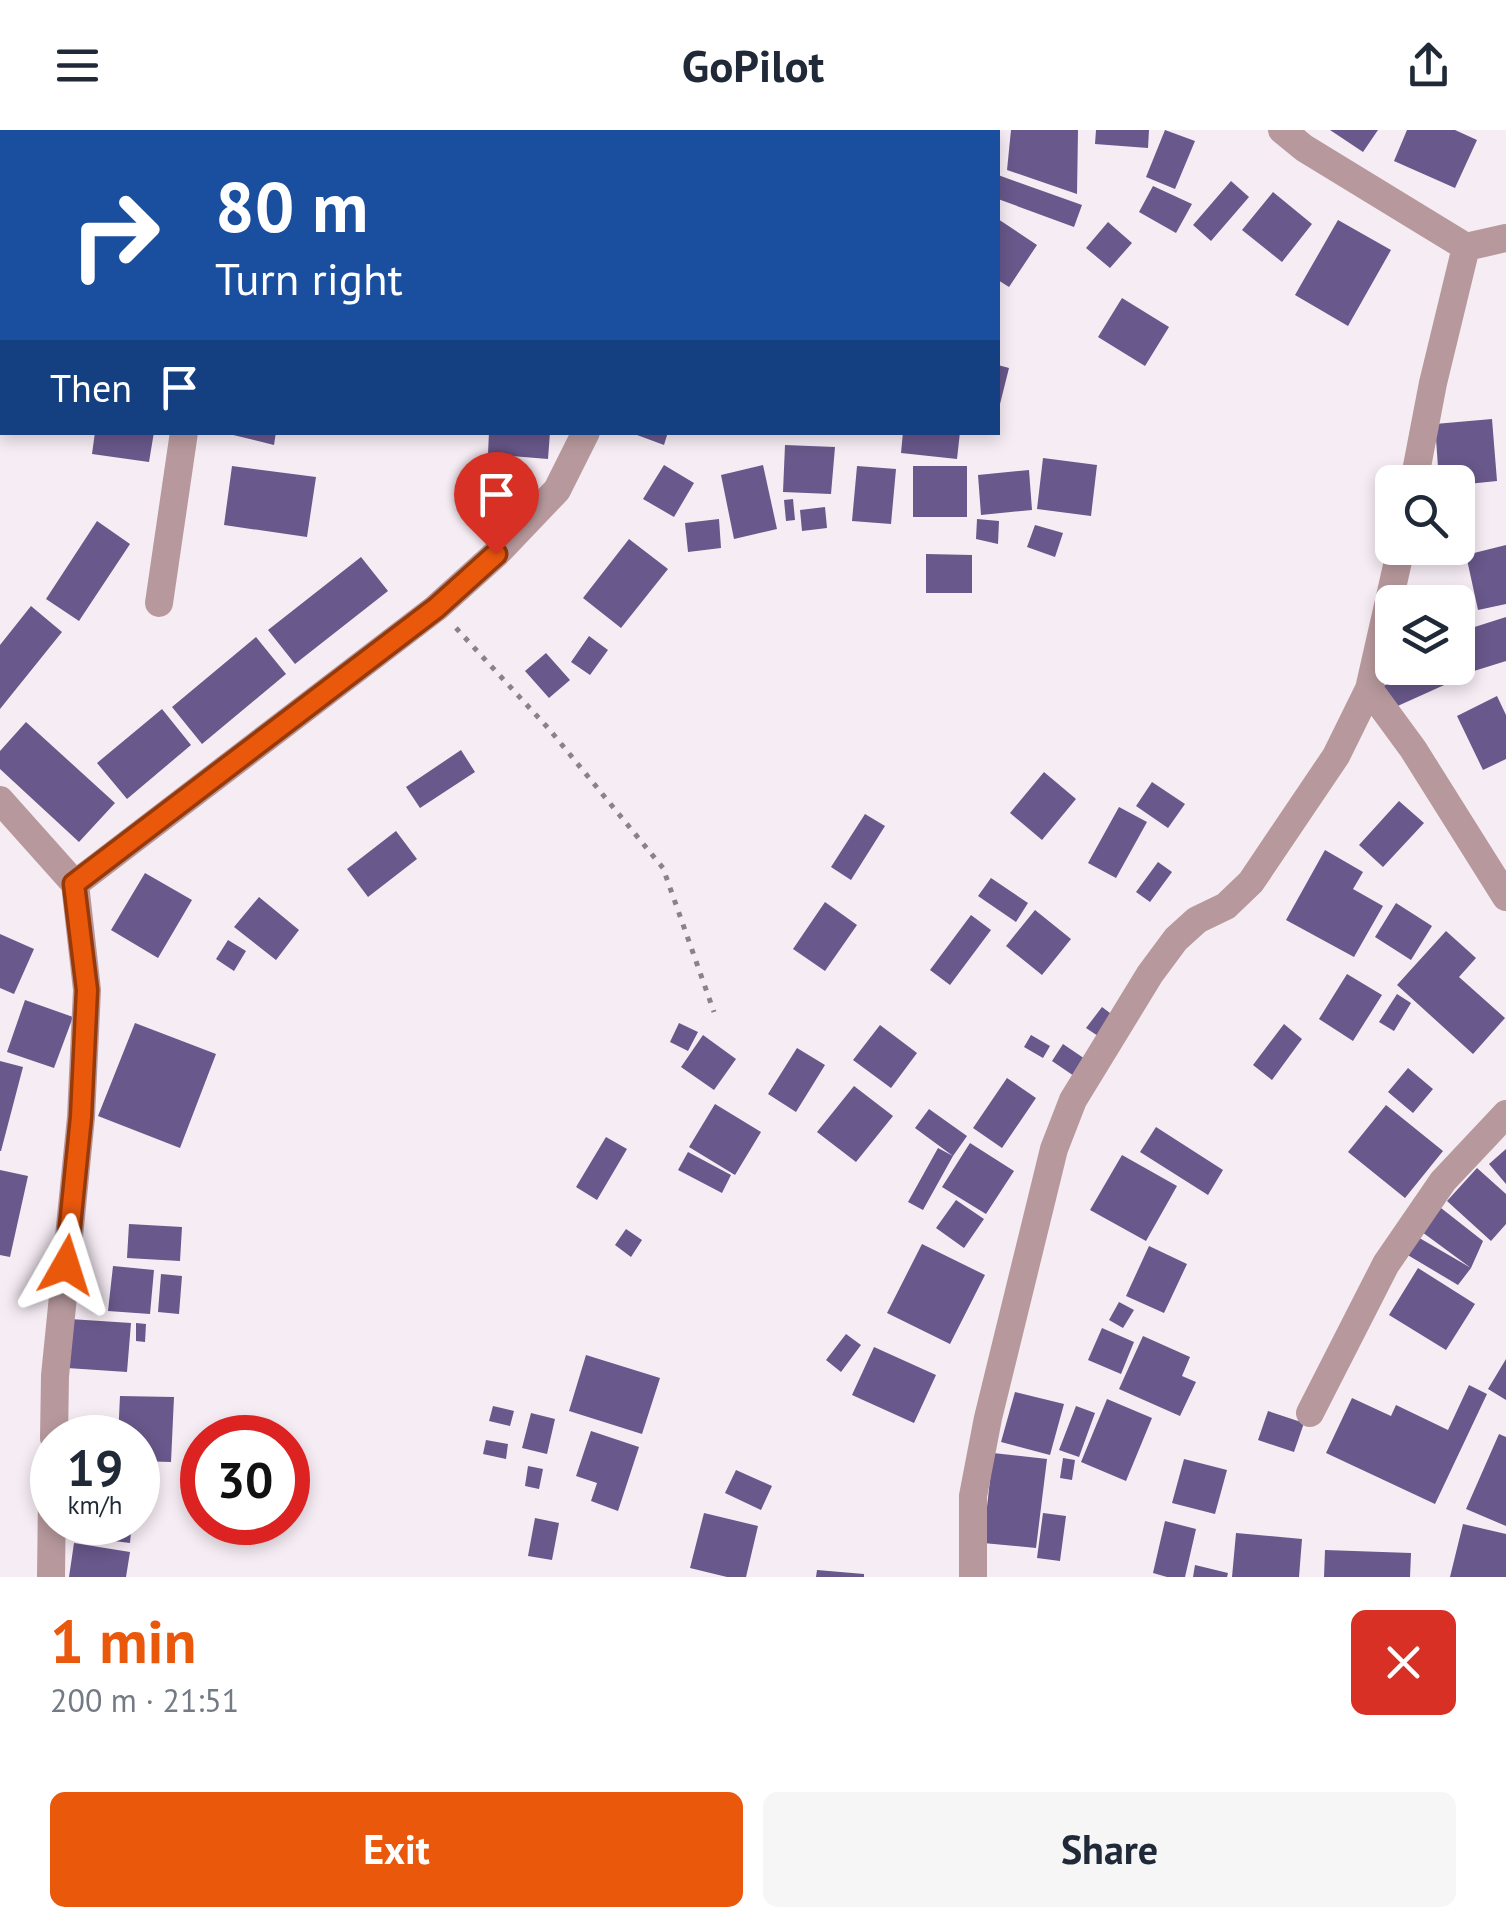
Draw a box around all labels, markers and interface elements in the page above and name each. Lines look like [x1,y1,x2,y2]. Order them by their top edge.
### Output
text: GoPilot [682,36,824,94]
icon: menu [50,38,105,93]
icon: share [1401,38,1456,93]
text: 80 m [215,161,368,251]
icon: right [50,170,180,300]
text: Turn right [215,249,403,307]
icon: arrive [152,360,207,415]
text: Then [50,363,132,412]
pin [454,452,539,555]
map controls [1375,465,1475,685]
button: search [1375,465,1475,565]
icon: arrive [469,467,524,522]
button: layers [1375,585,1475,685]
position arrow [14,1213,118,1317]
speed limit sign: 30 [180,1415,310,1545]
text: 19 [67,1435,123,1500]
text: km/h [68,1489,122,1521]
text: 1 min [50,1602,196,1680]
button: close [1351,1610,1456,1715]
text: 200 m · 21:51 [50,1679,239,1721]
button: Exit [50,1792,743,1907]
button: Share [763,1792,1456,1907]

